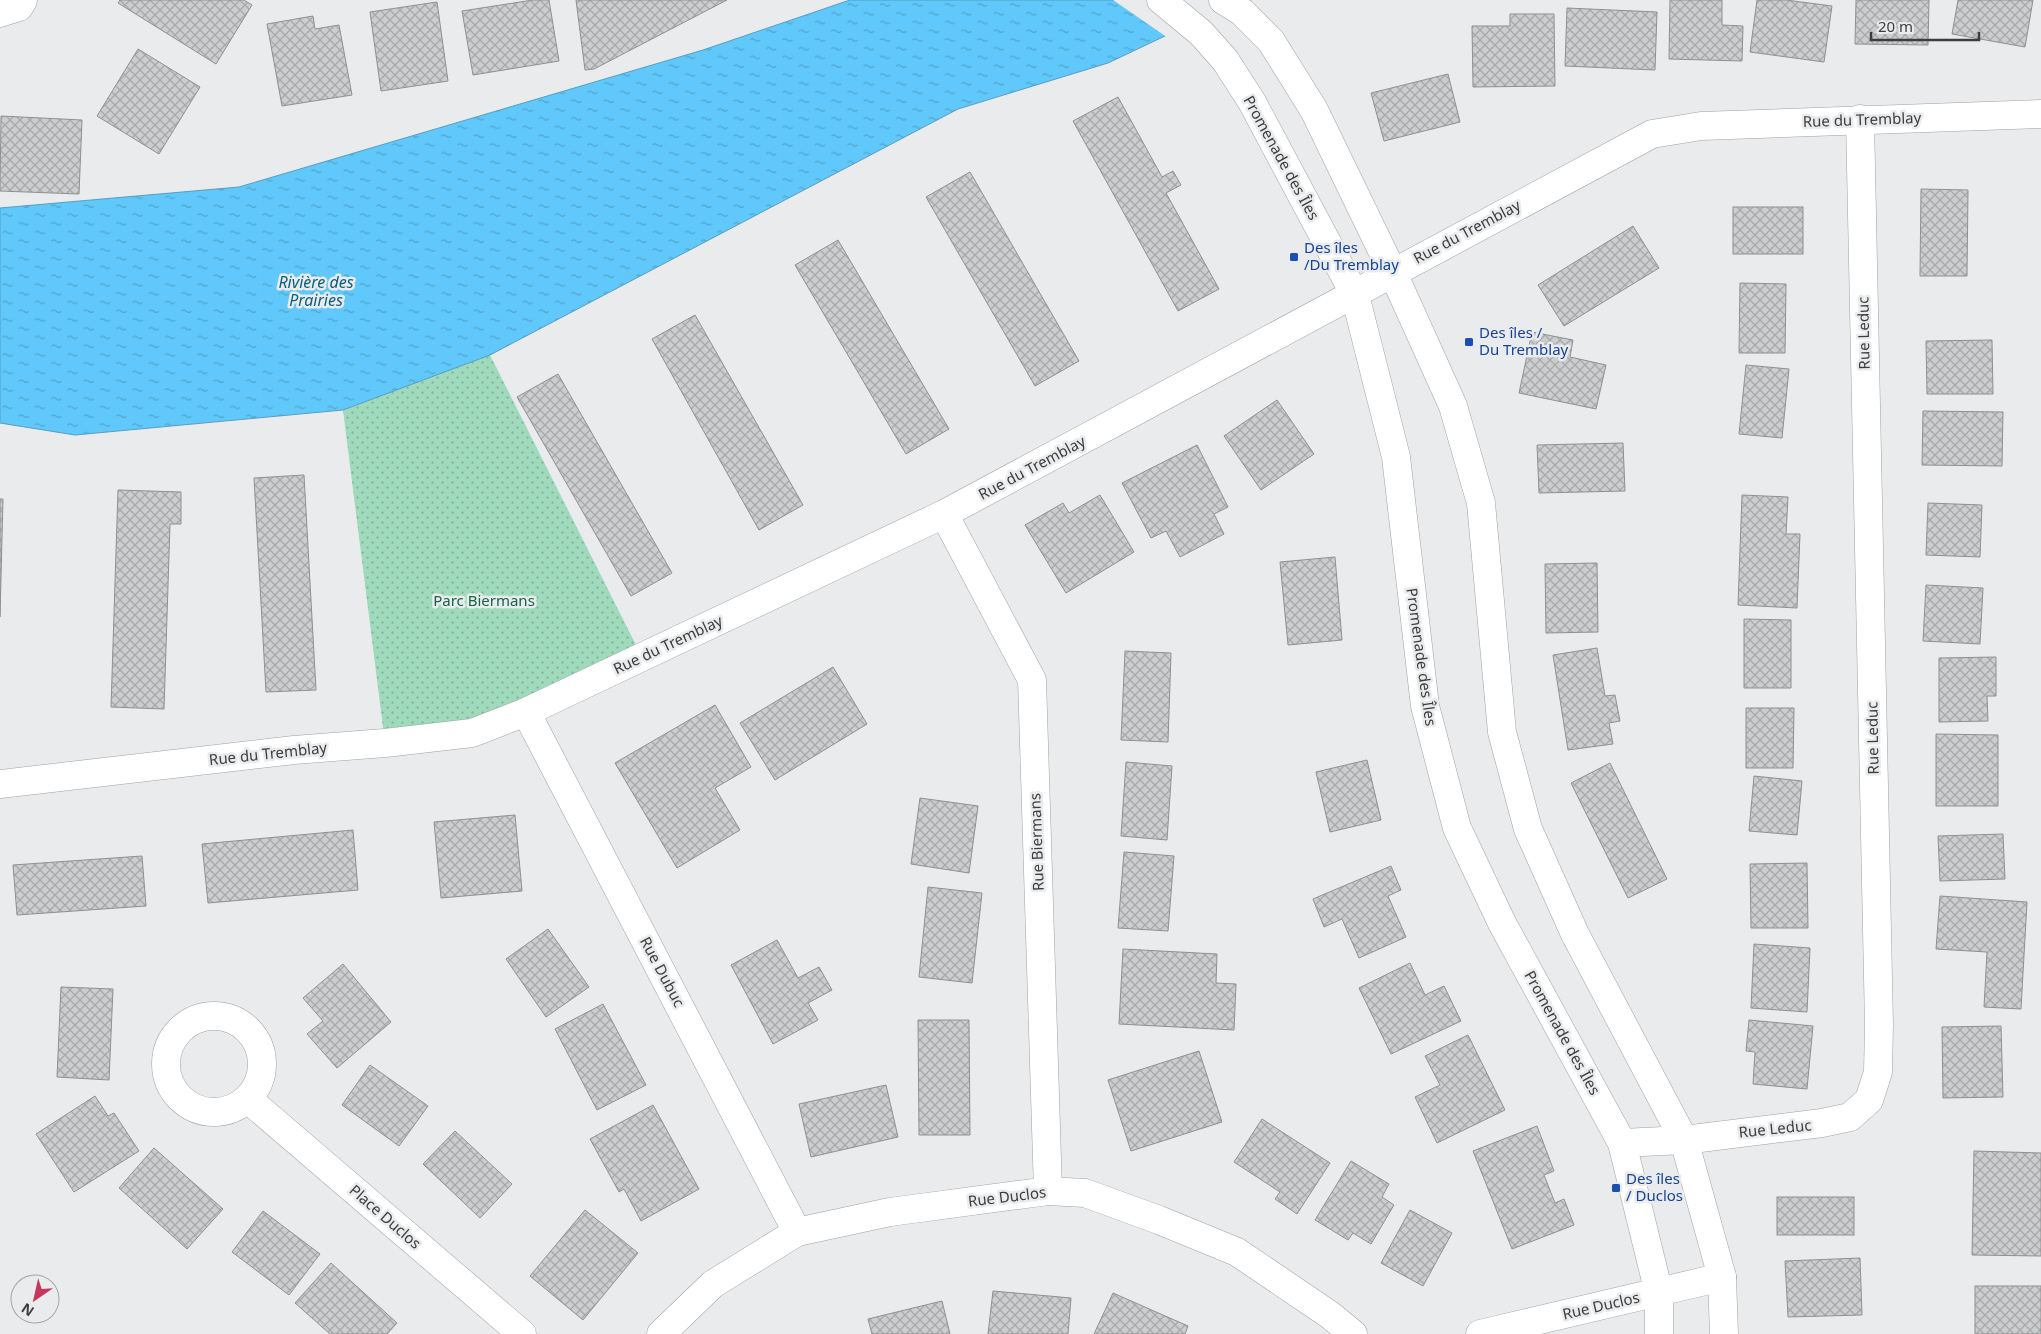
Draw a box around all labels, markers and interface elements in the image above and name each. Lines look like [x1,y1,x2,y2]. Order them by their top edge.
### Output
scale bar [1871,10,1978,42]
text: 20 m [1878,16,1913,36]
street label: Promenade des Îles [1239,92,1324,223]
street label: Rue du Tremblay [1802,107,1922,131]
street label: Rue du Tremblay [1410,194,1524,268]
place label: Des îles /Du Tremblay [1304,237,1399,274]
marker: Des îles /Du Tremblay [1288,251,1300,263]
water label: Rivière des Prairies [278,271,354,311]
street label: Rue Leduc [1852,296,1874,370]
place label: Des îles / Du Tremblay [1479,322,1569,359]
marker: Des îles / Du Tremblay [1463,336,1475,348]
street label: Rue du Tremblay [975,430,1089,504]
street label: Promenade des Îles [1402,587,1442,727]
park label: Parc Biermans [433,590,535,610]
street label: Rue du Tremblay [610,610,726,678]
street label: Rue Leduc [1861,701,1883,775]
street label: Rue du Tremblay [208,737,328,769]
street label: Rue Biermans [1024,793,1048,891]
street label: Rue Dubuc [636,933,690,1010]
street label: Promenade des Îles [1520,967,1605,1098]
street label: Rue Leduc [1738,1114,1812,1142]
place label: Des îles / Duclos [1626,1168,1683,1205]
street label: Place Duclos [346,1180,426,1253]
street label: Rue Duclos [967,1181,1047,1211]
marker: Des îles / Duclos [1610,1182,1622,1194]
north arrow [10,1274,60,1324]
street label: Rue Duclos [1560,1286,1641,1324]
text: N [17,1299,37,1321]

